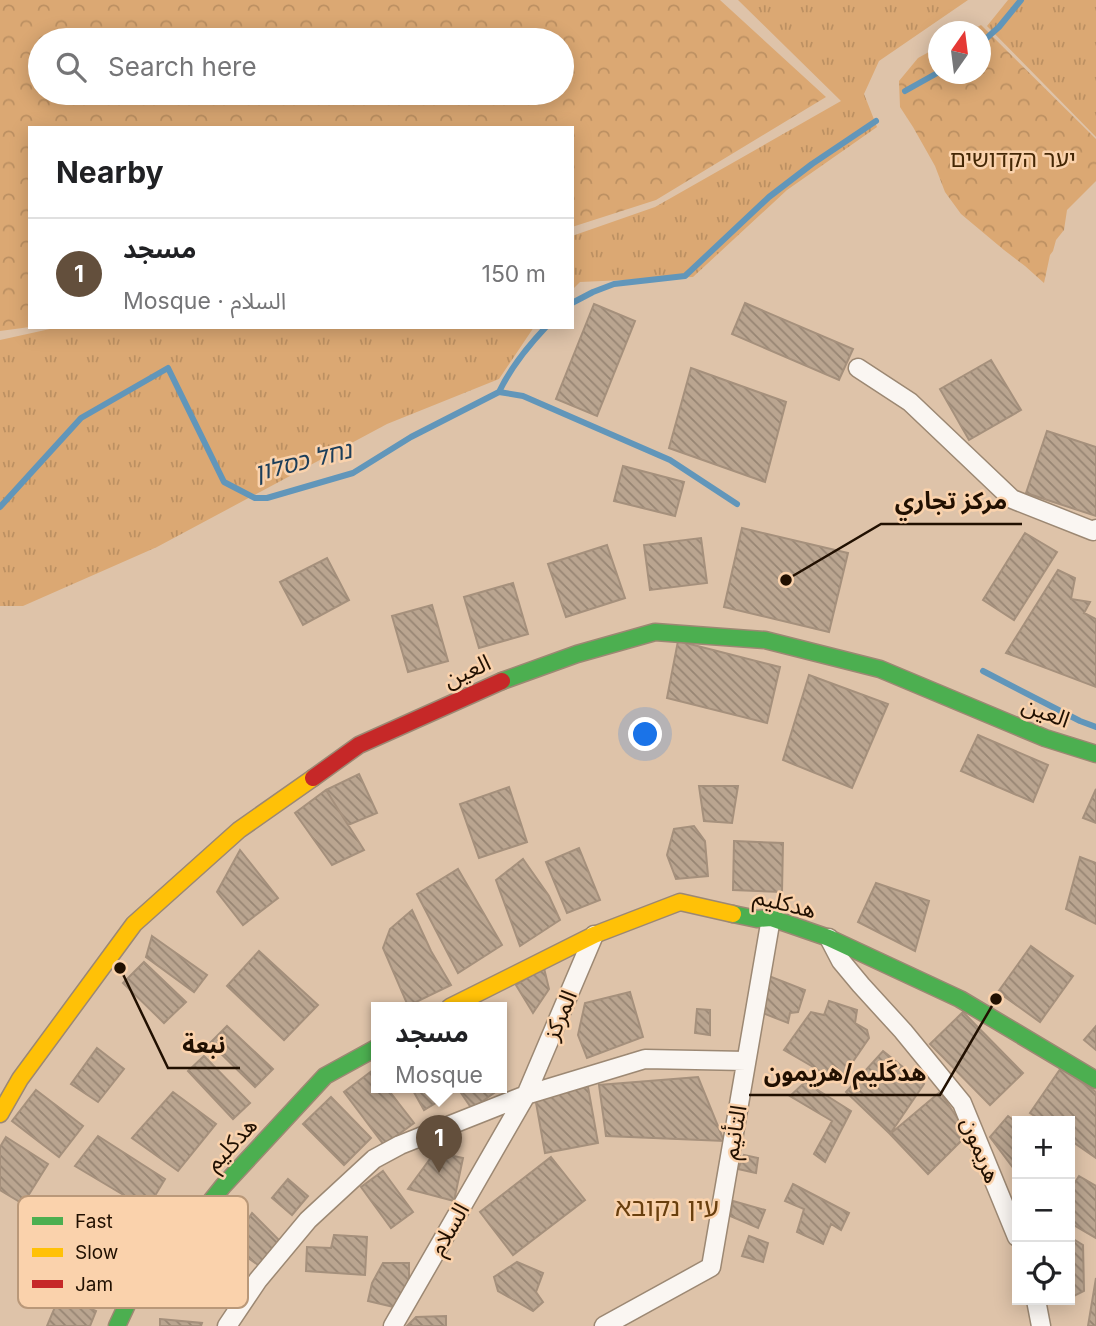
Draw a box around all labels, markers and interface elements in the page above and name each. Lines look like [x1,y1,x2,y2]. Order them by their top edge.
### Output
north arrow [928,21,991,84]
search box [28,28,574,105]
icon: search [52,48,90,86]
text: Search here [108,51,257,82]
park label: יער הקדושים [950,145,1076,173]
text: Nearby [56,154,164,190]
text: مسجد [123,233,196,264]
text: 1 [74,260,84,288]
text: 150 m [482,260,546,288]
text: Mosque · السلام [123,287,286,315]
water label: נחל כסלון [251,434,356,487]
callout: مركز تجاري [881,479,1022,524]
text: مركز تجاري [895,486,1007,521]
street label: العين [439,648,495,694]
street label: العين [1018,690,1074,734]
your location [628,717,662,751]
street label: هدكليم [750,882,819,927]
street label: المركز [537,986,583,1045]
popup [371,1002,507,1093]
text: مسجد [395,1017,469,1048]
callout: نبعة [168,1023,240,1068]
text: نبعة [182,1030,226,1059]
callout: هدكَليم/هريمون [749,1050,940,1095]
text: هدكَليم/هريمون [764,1058,926,1090]
text: Mosque [395,1061,483,1089]
street label: التأنيم [715,1103,755,1162]
street label: هدكليم [199,1111,265,1179]
street label: هريمون [955,1113,1007,1187]
pin: 1 [416,1115,462,1173]
map controls [1012,1116,1075,1305]
button: + [1012,1116,1075,1179]
button: − [1012,1179,1075,1242]
district label: עין נקובא [615,1191,719,1222]
legend [18,1196,248,1308]
street label: السلام [423,1198,479,1262]
text: Fast [75,1210,113,1233]
text: Slow [75,1241,118,1264]
button: locate [1012,1242,1075,1305]
text: Jam [75,1273,113,1296]

